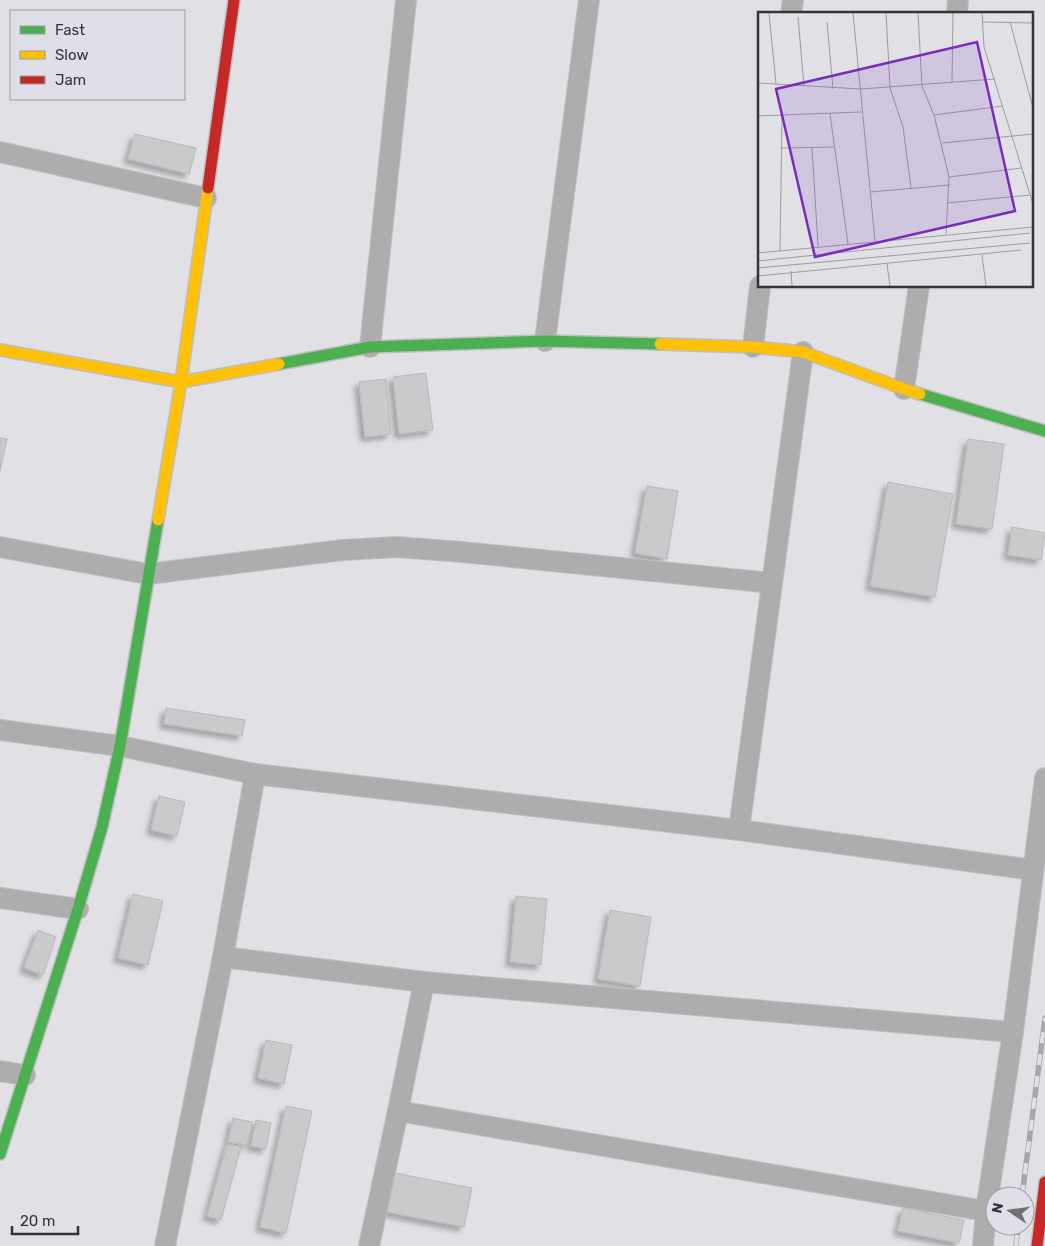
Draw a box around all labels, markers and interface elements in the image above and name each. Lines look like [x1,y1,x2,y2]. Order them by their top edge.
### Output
legend [10,10,185,100]
inset map [758,12,1032,288]
text: Fast [55,21,85,39]
text: Slow [55,46,88,64]
text: Jam [55,71,86,89]
north arrow [985,1186,1035,1236]
text: N [988,1201,1007,1215]
scale bar [12,1204,79,1236]
text: 20 m [20,1212,55,1230]

